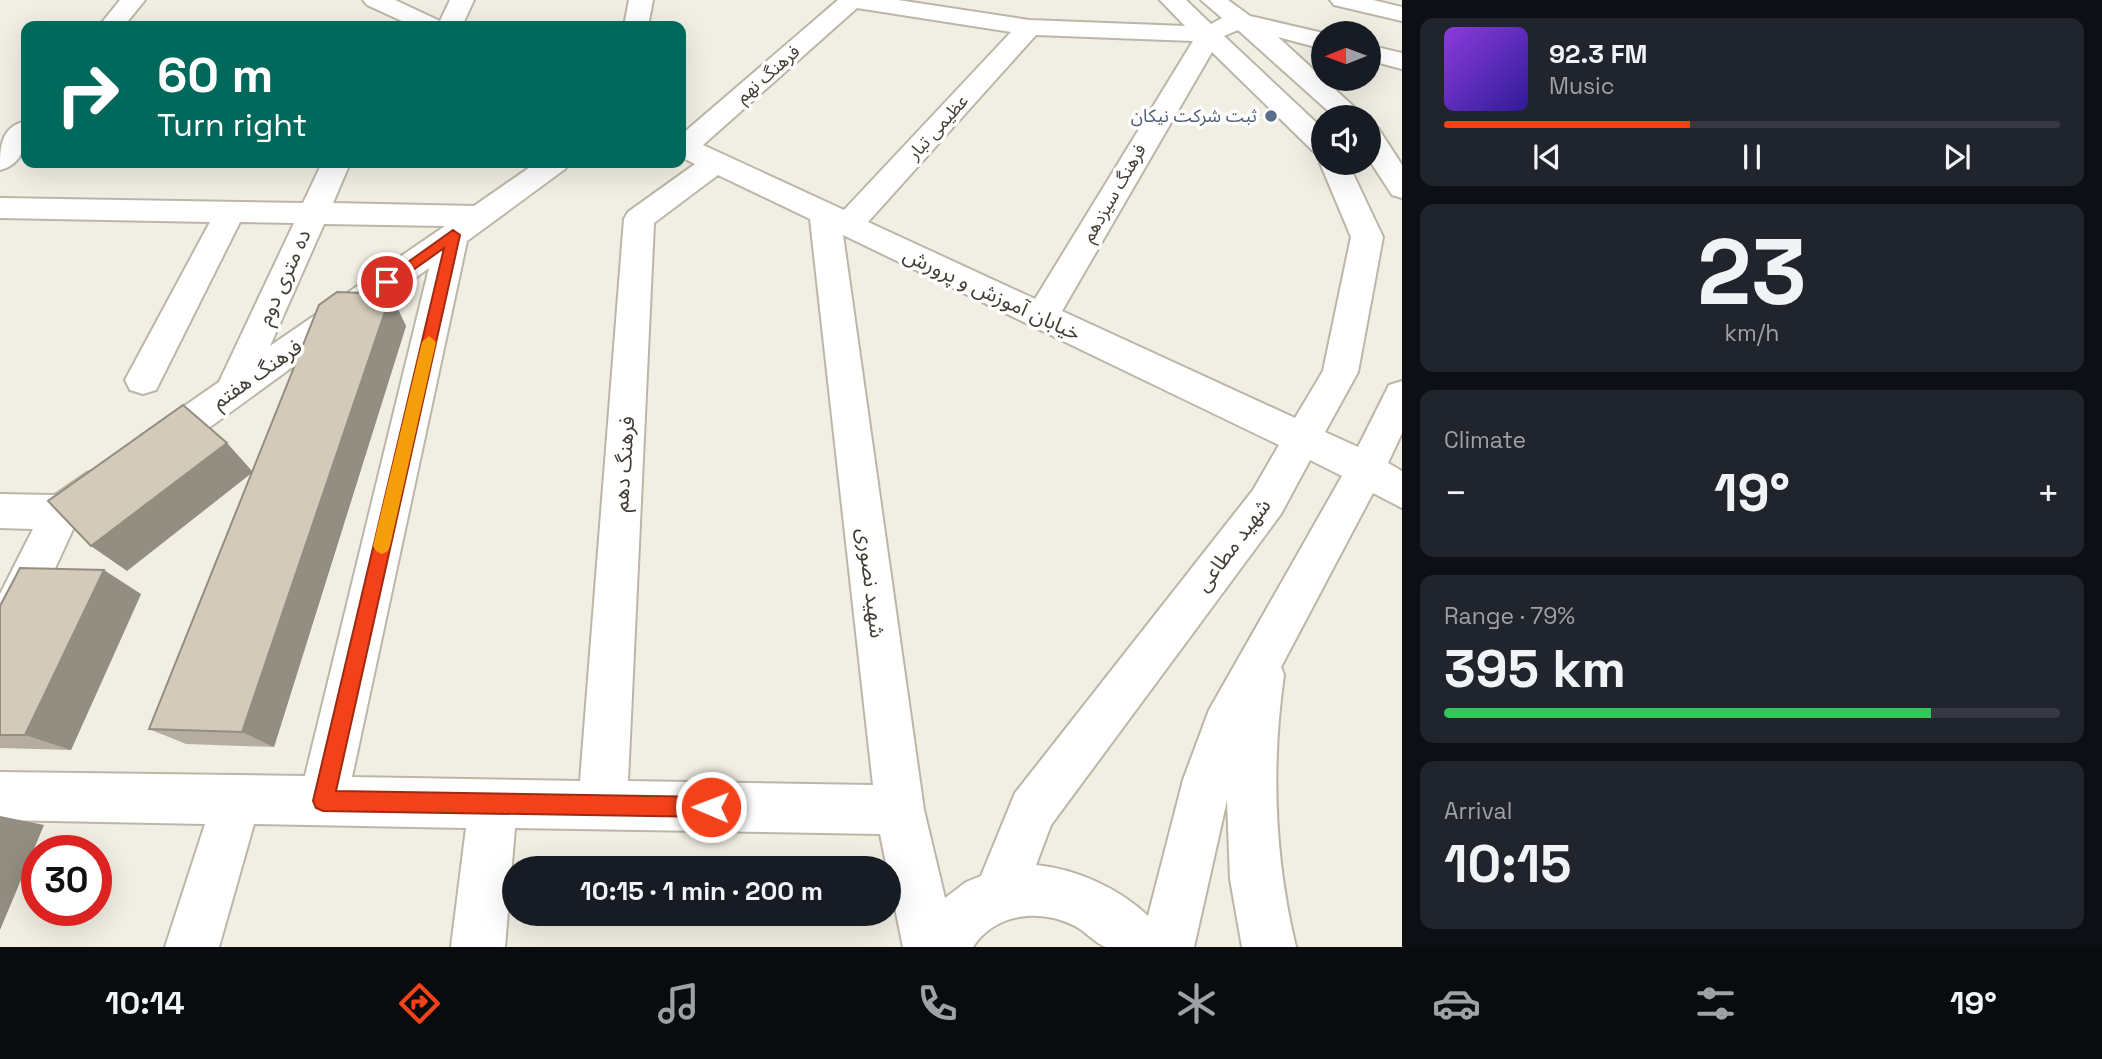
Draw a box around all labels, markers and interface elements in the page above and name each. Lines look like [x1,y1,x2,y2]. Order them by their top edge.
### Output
north arrow [1311,21,1381,91]
map controls [1311,21,1381,175]
text: 92.3 FM [1549,37,1648,71]
street label: فرهنگ نهم [731,40,806,109]
text: 60 m [157,44,273,106]
icon: right [42,49,133,140]
text: Music [1549,71,1614,101]
street label: عظیمی تبار [902,89,973,165]
place label: ثبت شرکت نیکان [1131,104,1257,127]
text: Turn right [157,105,307,145]
button: sound [1311,105,1381,175]
marker: ثبت شرکت نیکان [1263,108,1279,124]
icon: previous [1528,138,1566,176]
icon: pause [1733,138,1771,176]
icon: next [1938,138,1976,176]
street label: فرهنگ سیزدهم [1076,140,1153,247]
text: 23 [1697,214,1807,331]
street label: ده متری دوم [250,225,319,330]
street label: خیابان آموزش و پرورش [899,241,1085,347]
pin [357,252,417,312]
icon: arrive [368,263,406,301]
text: km/h [1725,318,1779,348]
street label: فرهنگ هفتم [206,333,308,416]
street label: فرهنگ دهم [607,415,642,513]
text: Climate [1444,425,1526,455]
text: 19° [1714,460,1790,526]
text: − [1444,469,1468,517]
text: + [2036,469,2060,517]
street label: شهید مطاعی [1189,493,1276,597]
street label: شهید نصوری [851,526,892,640]
text: Range · 79% [1444,601,1575,631]
text: 395 km [1444,636,1626,702]
position arrow [674,770,748,844]
text: Arrival [1444,796,1512,826]
text: 10:15 [1444,831,1571,897]
speed limit sign: 30 [21,835,112,926]
text: 10:15 · 1 min · 200 m [580,874,823,908]
icon: directions [395,979,444,1028]
icon: music [654,979,703,1028]
icon: phone [913,979,962,1028]
icon: climate [1172,979,1221,1028]
icon: car [1432,979,1481,1028]
icon: filters [1691,979,1740,1028]
text: 10:14 [105,983,185,1023]
text: 19° [1950,983,1997,1023]

